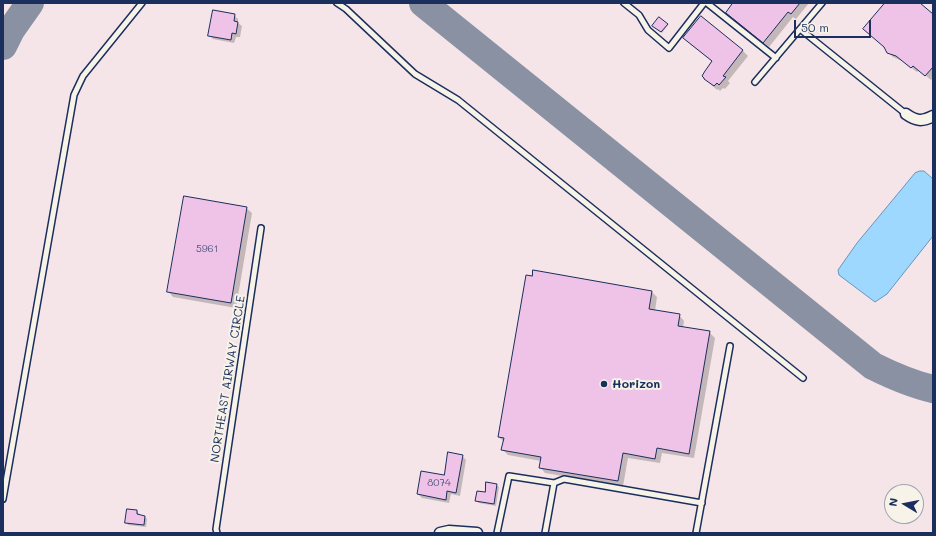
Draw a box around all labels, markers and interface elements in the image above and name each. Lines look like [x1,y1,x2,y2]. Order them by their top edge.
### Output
scale bar [796,12,873,38]
text: 50 m [801,19,829,35]
house number: 5961 [196,243,218,255]
street label: NORTHEAST AIRWAY CIRCLE [208,295,248,463]
place label: Horizon [612,377,660,391]
marker: Horizon [599,379,609,389]
house number: 8074 [427,477,451,489]
north arrow [884,484,924,524]
text: N [885,497,901,507]

